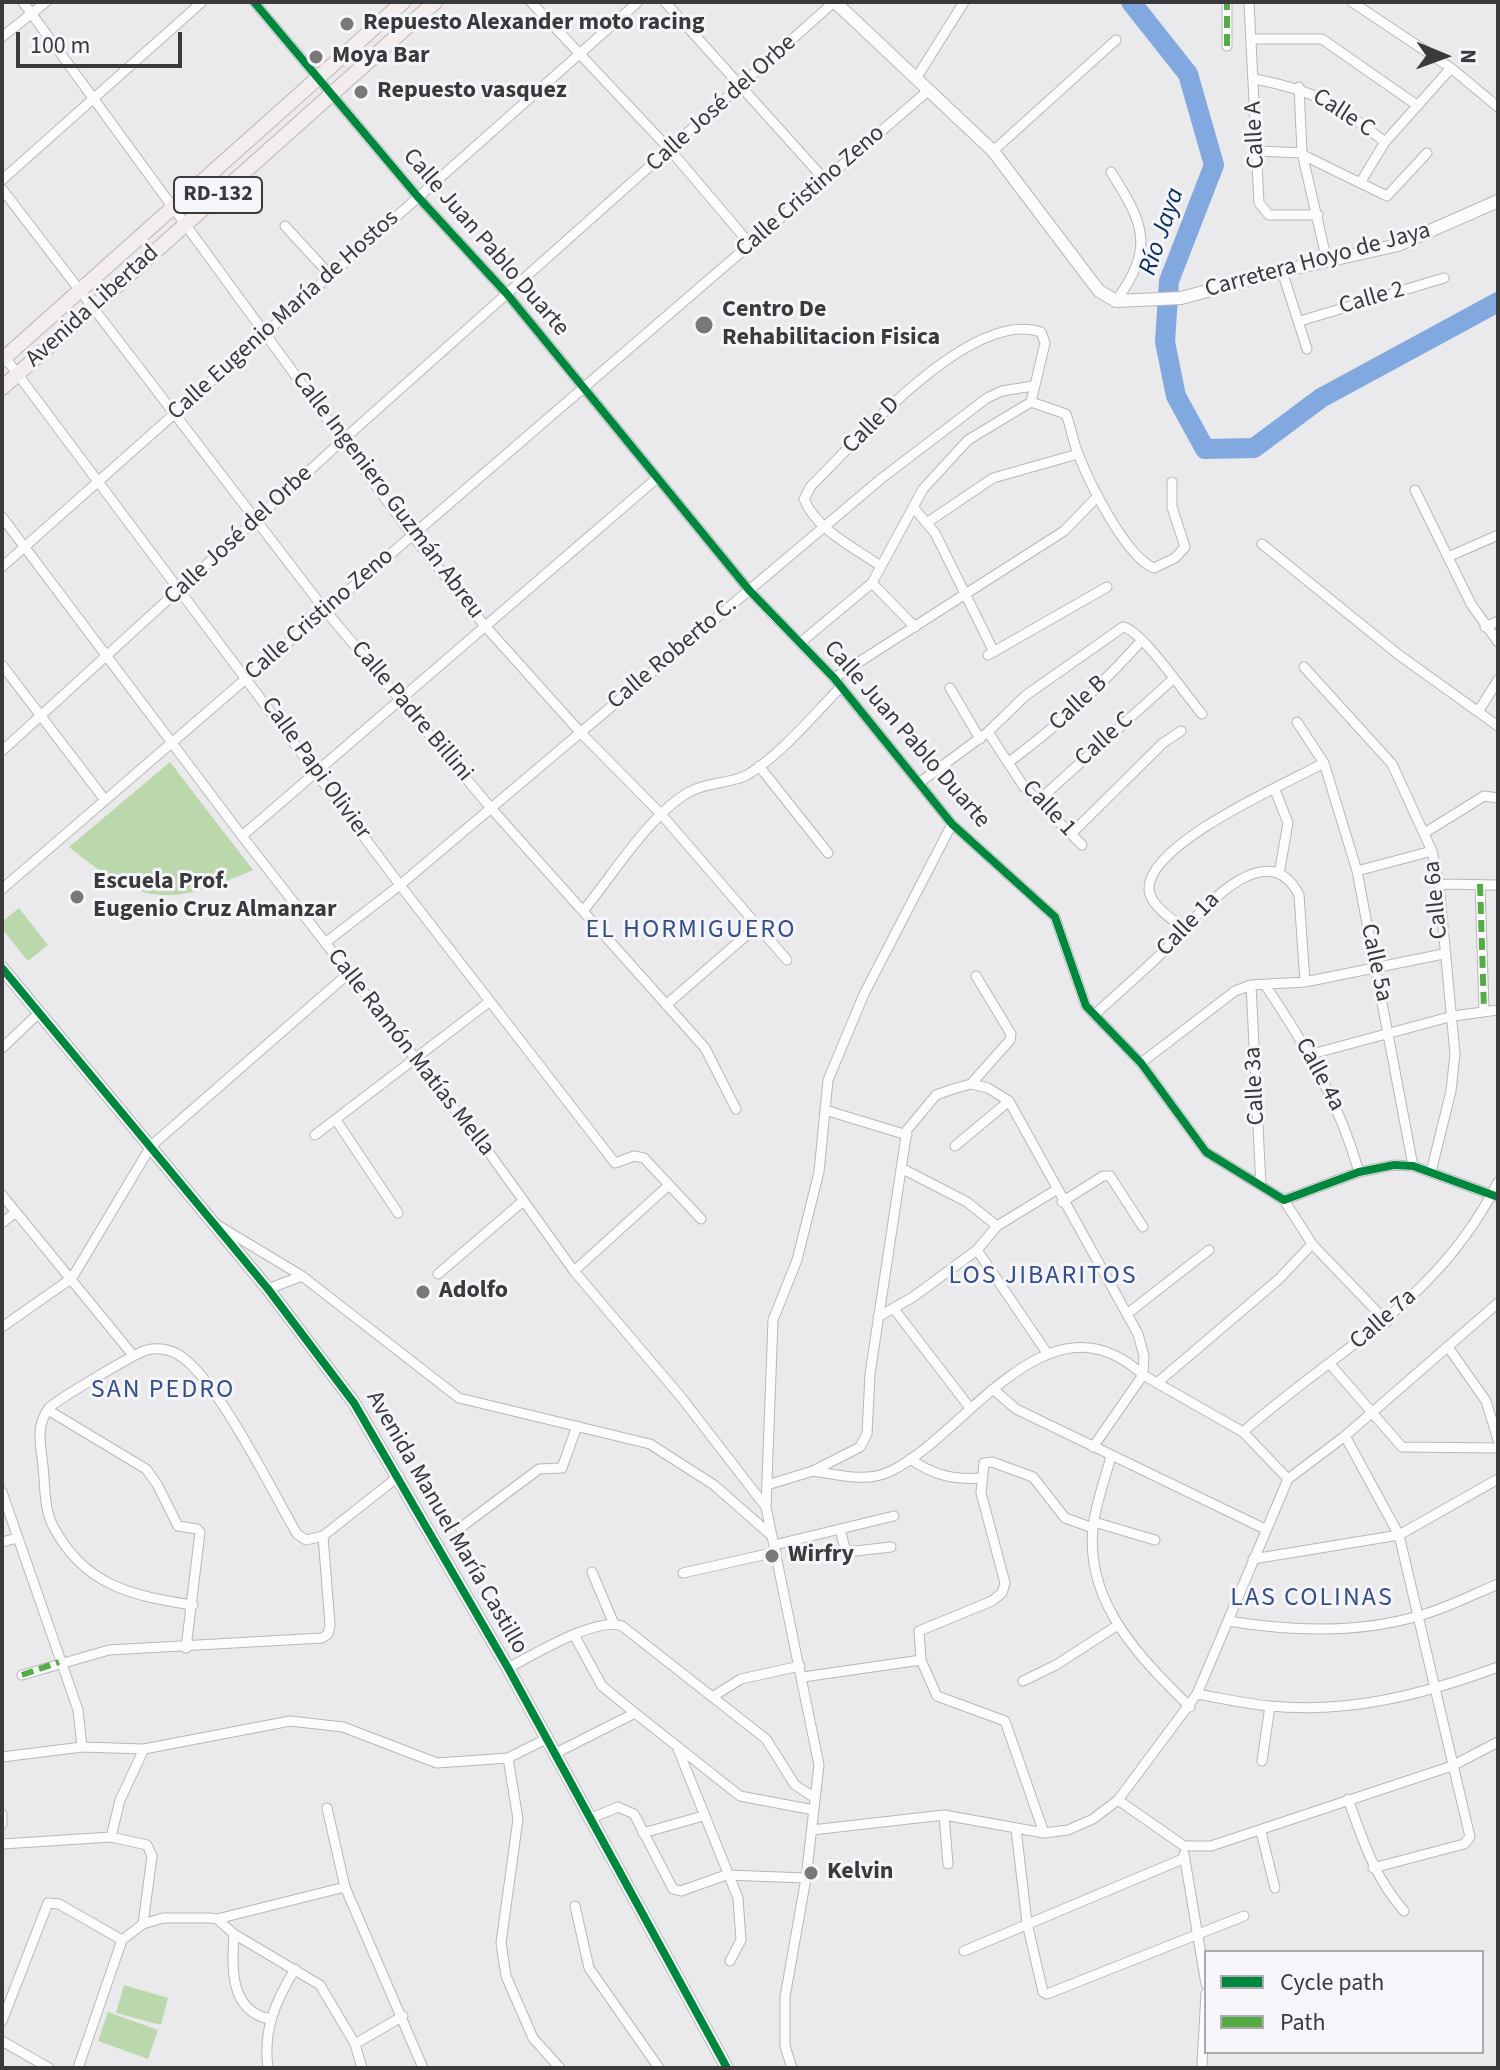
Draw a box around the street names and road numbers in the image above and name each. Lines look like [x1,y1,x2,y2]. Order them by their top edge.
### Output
street label: Calle José del Orbe [641,29,803,179]
street label: Calle C [1306,83,1380,145]
street label: Calle A [1240,100,1272,170]
street label: Calle Cristino Zeno [731,120,891,264]
street label: Calle Juan Pablo Duarte [396,143,574,343]
road number: RD-132 [174,177,262,213]
street label: Calle Eugenio María de Hostos [163,205,405,427]
street label: Carretera Hoyo de Jaya [1202,217,1434,305]
street label: Avenida Libertad [20,240,166,374]
street label: Calle 2 [1336,276,1408,322]
street label: Calle Ingeniero Guzmán Abreu [285,367,489,625]
street label: Calle D [837,391,907,461]
street label: Calle José del Orbe [159,460,319,612]
street label: Calle Cristino Zeno [240,543,400,687]
street label: Calle Roberto C. [602,592,744,716]
street label: Calle Juan Pablo Duarte [817,635,995,835]
street label: Calle Padre Billini [344,636,478,788]
street label: Calle B [1044,670,1114,738]
street label: Calle Papi Olivier [254,692,376,846]
street label: Calle C [1070,706,1140,774]
street label: Calle 1 [1015,775,1081,843]
street label: Calle 6a [1419,859,1455,941]
street label: Calle 1a [1151,887,1227,963]
street label: Calle 5a [1353,921,1397,1005]
street label: Calle Ramón Matías Mella [320,944,500,1162]
street label: Calle 4a [1288,1033,1350,1117]
street label: Calle 3a [1240,1046,1272,1126]
street label: Calle 7a [1345,1283,1423,1357]
street label: Avenida Manuel María Castillo [359,1386,533,1660]

